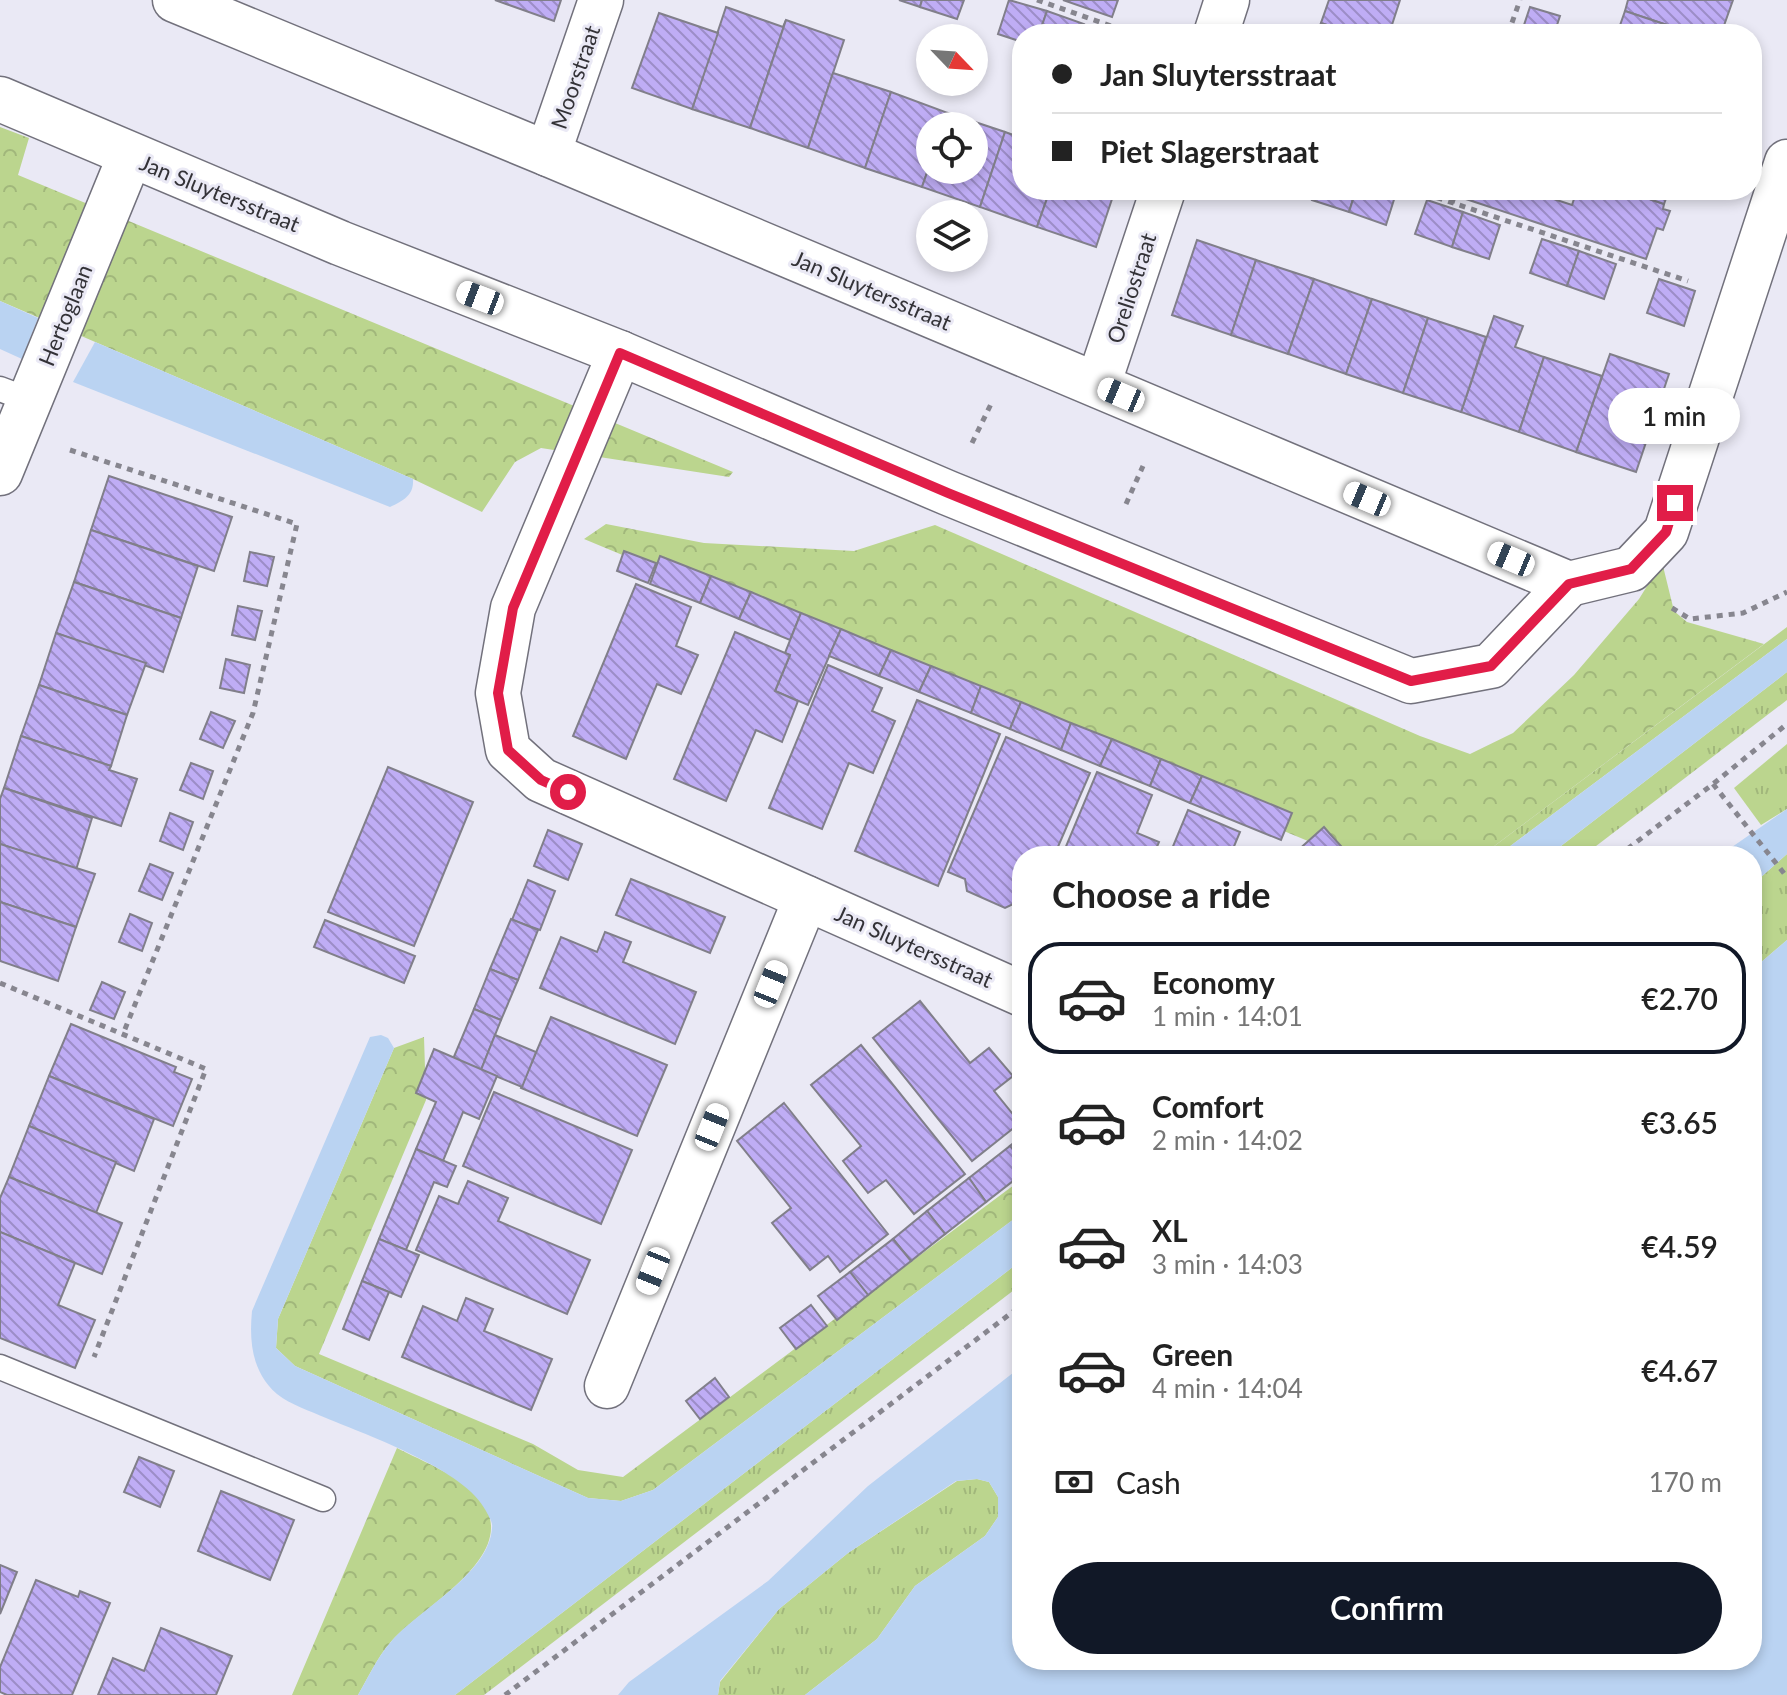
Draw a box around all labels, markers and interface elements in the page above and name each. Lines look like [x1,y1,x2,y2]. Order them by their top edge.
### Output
street label: Moorstraat [545,22,605,132]
north arrow [916,24,988,96]
map controls [916,24,988,272]
text: Jan Sluytersstraat [1100,56,1336,92]
button: locate [916,112,988,184]
text: Piet Slagerstraat [1100,133,1319,169]
street label: Jan Sluytersstraat [136,149,304,237]
button: layers [916,200,988,272]
street label: Oreliostraat [1100,229,1162,347]
street label: Jan Sluytersstraat [788,244,956,336]
street label: Hertoglaan [32,260,98,370]
car [453,278,507,318]
car [1094,375,1148,415]
callout: 1 min [1609,387,1741,443]
text: 1 min [1642,400,1706,432]
car [1340,479,1394,519]
route end [1657,485,1693,521]
car [1484,539,1538,579]
route start [550,774,586,810]
text: Choose a ride [1052,872,1271,916]
street label: Jan Sluytersstraat [831,899,997,993]
car [751,957,791,1011]
icon: car [1056,962,1128,1034]
text: Economy [1152,964,1275,1000]
text: €2.70 [1641,980,1718,1016]
text: 1 min · 14:01 [1152,1000,1303,1032]
icon: car [1056,1086,1128,1158]
text: Comfort [1152,1088,1264,1124]
car [692,1100,732,1154]
text: €3.65 [1641,1104,1718,1140]
text: 2 min · 14:02 [1152,1124,1303,1156]
icon: car [1056,1210,1128,1282]
text: XL [1152,1212,1188,1248]
text: €4.59 [1641,1228,1718,1264]
car [633,1244,673,1298]
text: 3 min · 14:03 [1152,1248,1303,1280]
icon: car [1056,1334,1128,1406]
text: Green [1152,1336,1233,1372]
text: €4.67 [1641,1352,1718,1388]
text: 4 min · 14:04 [1152,1372,1303,1404]
icon: cash [1052,1460,1096,1504]
text: Cash [1116,1464,1181,1500]
text: 170 m [1649,1466,1722,1498]
button: Confirm [1052,1562,1722,1654]

